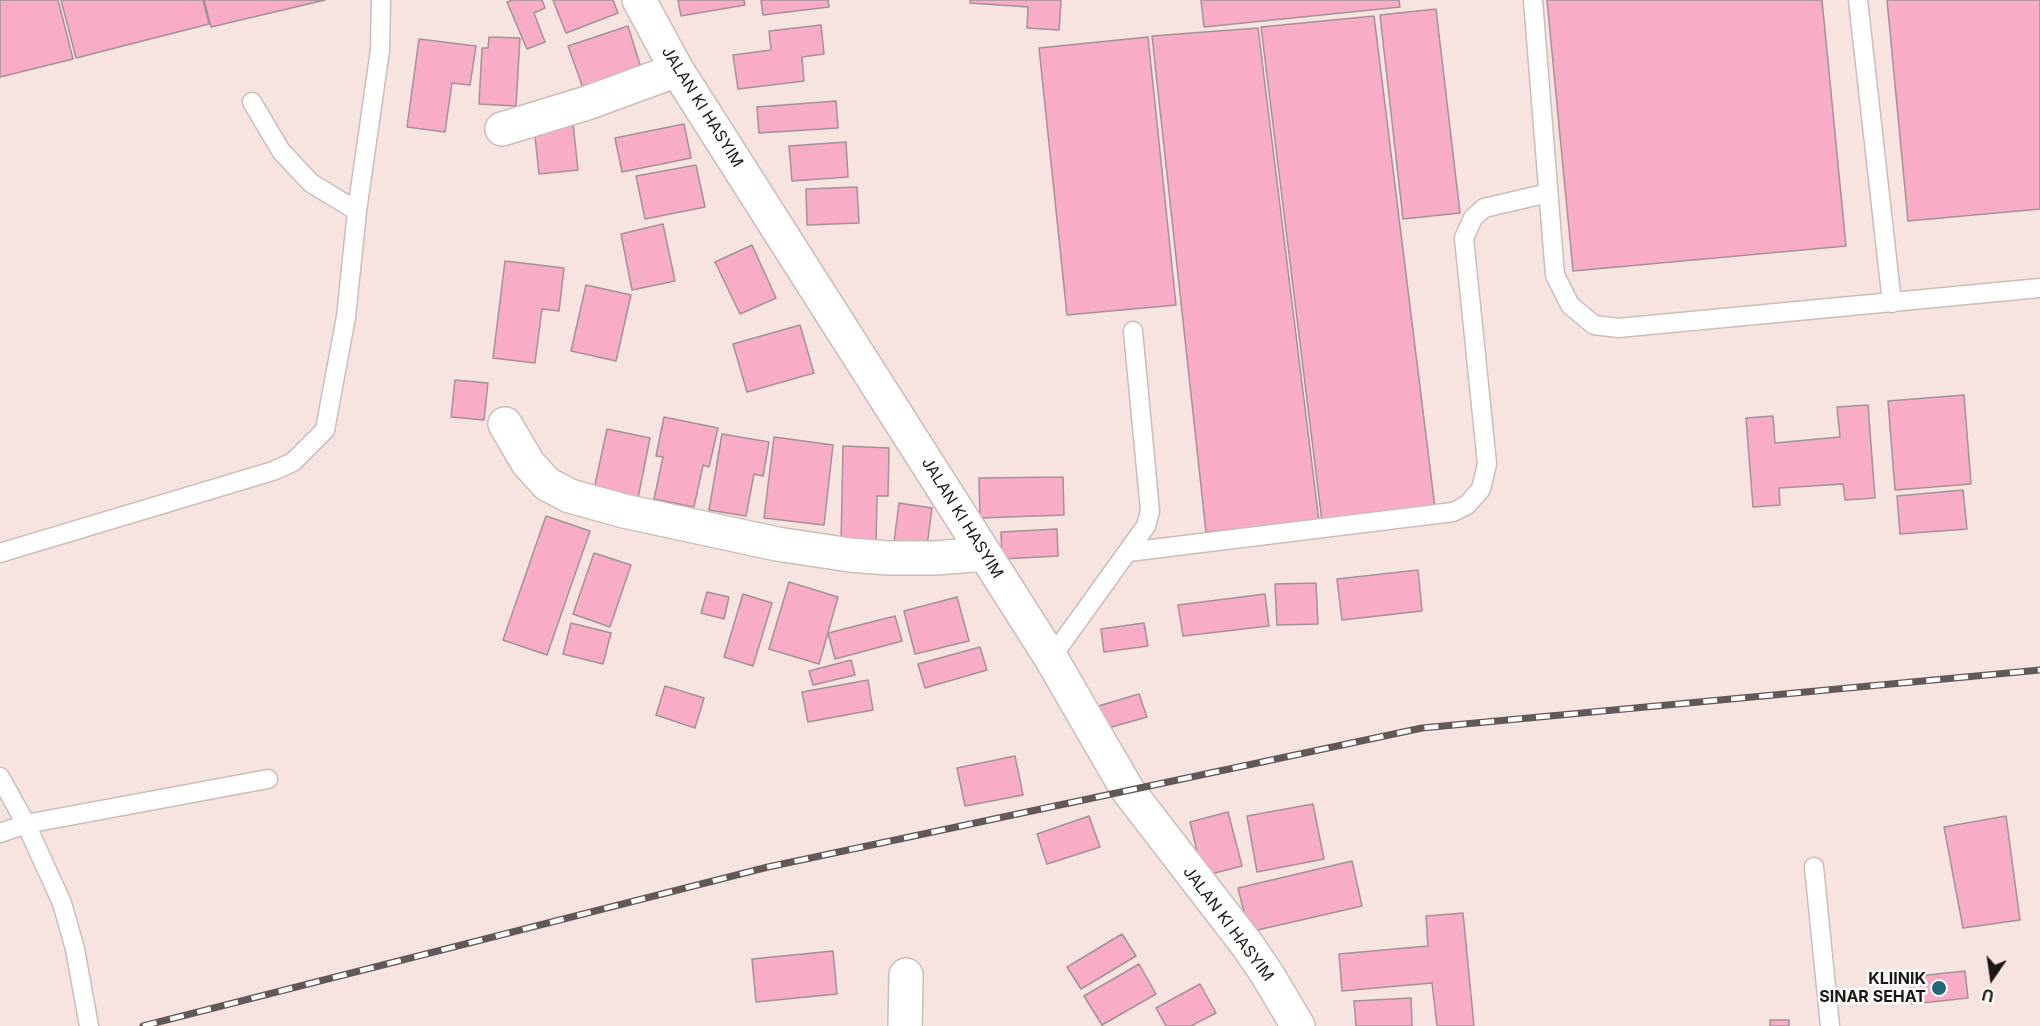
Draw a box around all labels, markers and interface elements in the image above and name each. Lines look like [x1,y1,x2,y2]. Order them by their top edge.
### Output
street label: JALAN KI HASYIM [657,43,747,171]
street label: JALAN KI HASYIM [917,454,1007,582]
street label: JALAN KI HASYIM [1179,863,1277,985]
north arrow [1962,948,2022,1008]
place label: KLIINIK SINAR SEHAT [1819,969,1926,1007]
marker: KLIINIK SINAR SEHAT [1930,979,1948,997]
text: U [1980,984,1996,1007]

